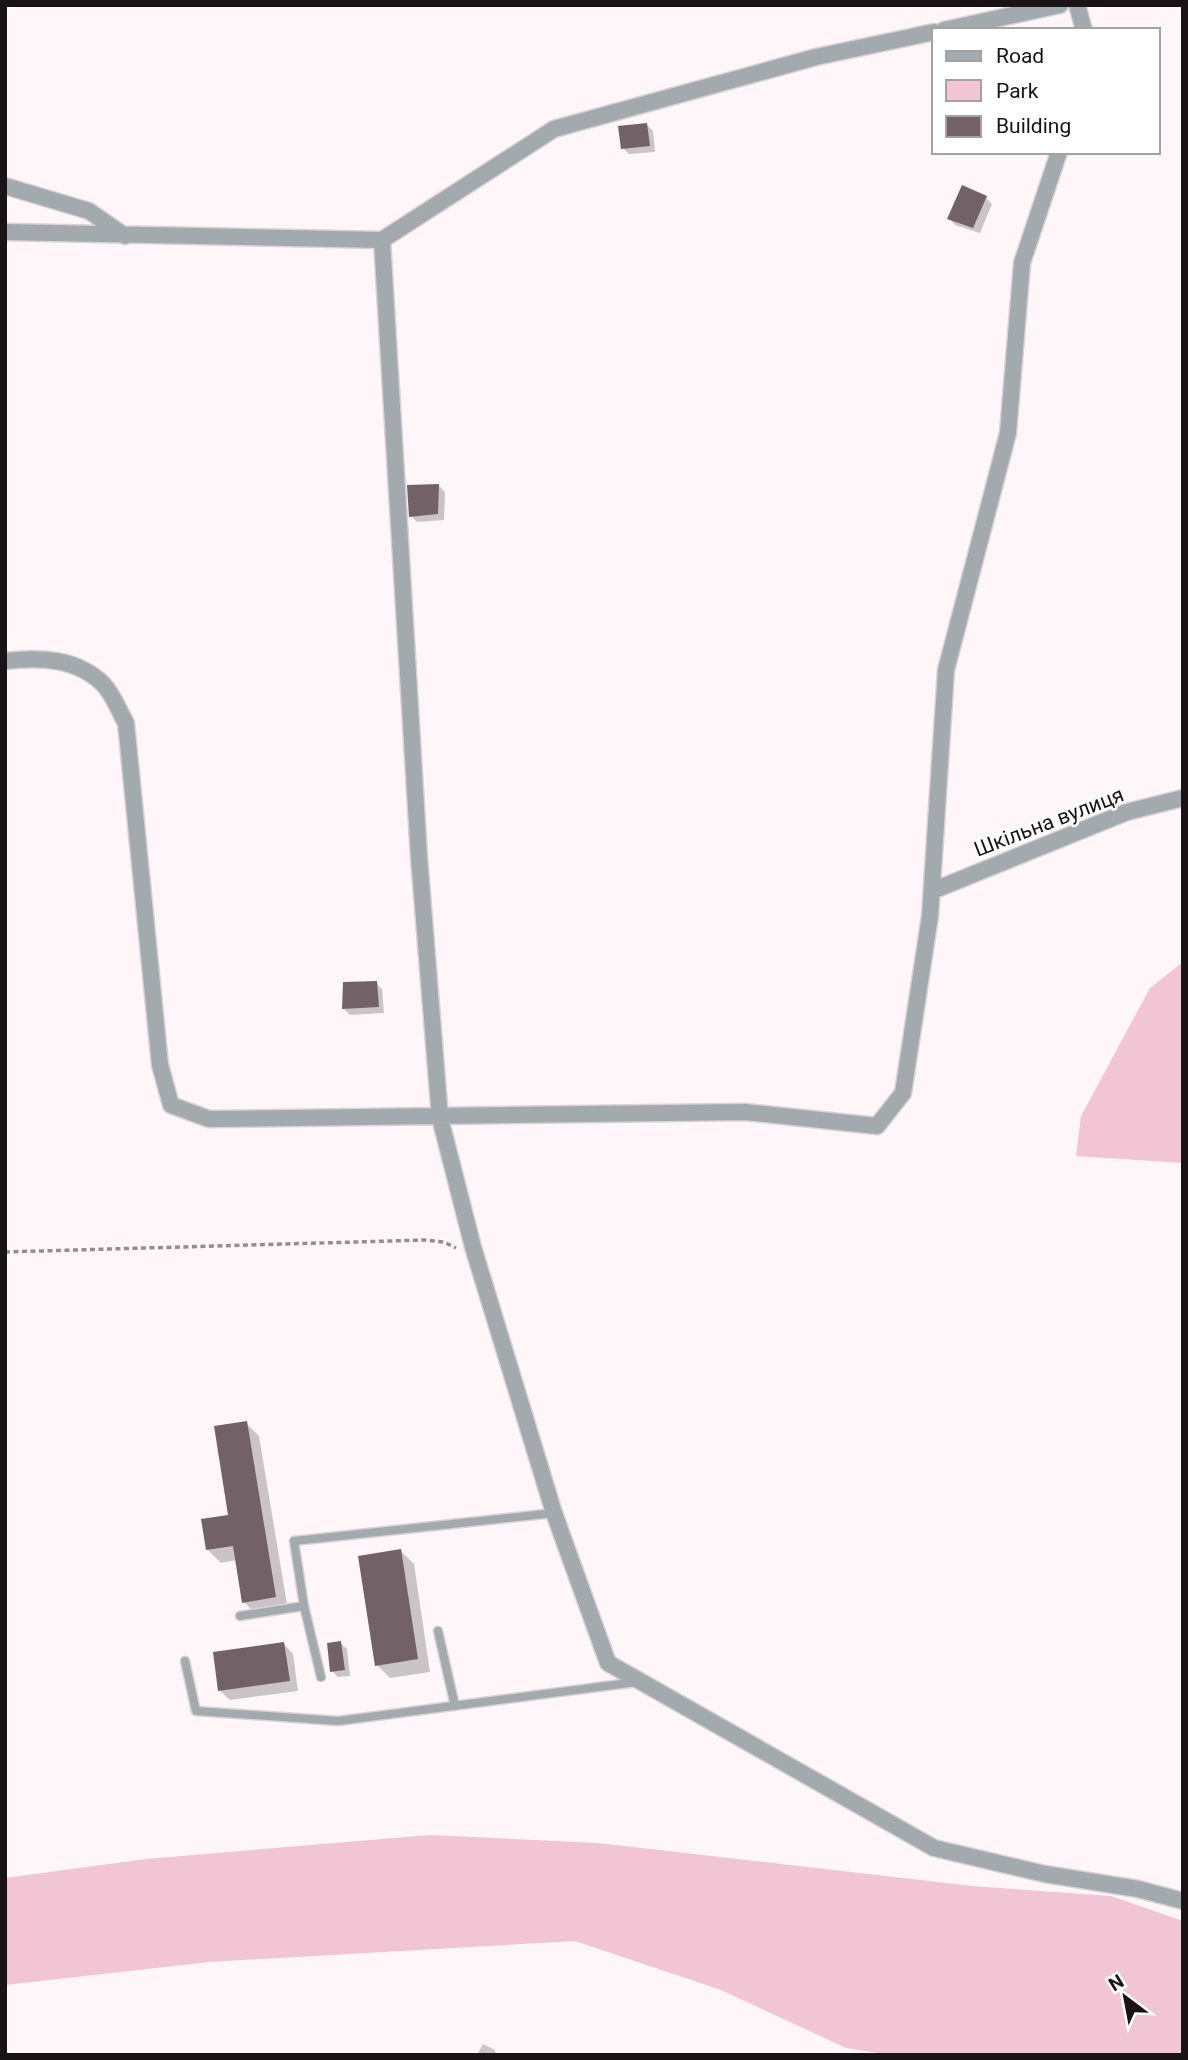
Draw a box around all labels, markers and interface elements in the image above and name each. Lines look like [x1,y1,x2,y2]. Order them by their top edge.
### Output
legend [932,28,1160,154]
text: Road [996,44,1044,68]
text: Park [996,79,1039,103]
text: Building [996,114,1071,138]
street label: Шкільна вулиця [971,782,1127,862]
north arrow [1090,1962,1160,2032]
text: N [1104,1970,1128,1996]

